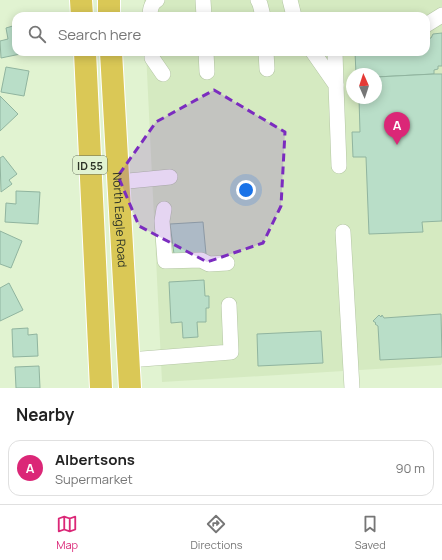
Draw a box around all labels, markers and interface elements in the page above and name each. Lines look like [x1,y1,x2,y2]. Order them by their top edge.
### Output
search box [12,12,430,56]
icon: search [26,23,48,45]
text: Search here [58,24,141,45]
north arrow [346,68,382,104]
pin: A [384,112,410,145]
road number: ID 55 [73,156,107,174]
street label: North Eagle Road [109,172,132,268]
your location [236,180,256,200]
text: Nearby [16,403,74,426]
text: Albertsons [55,449,135,470]
text: A [26,459,34,477]
text: 90 m [395,459,425,477]
text: Supermarket [55,470,133,488]
tab: Map [56,513,78,552]
tab: Directions [190,513,243,552]
tab: Saved [355,513,386,552]

